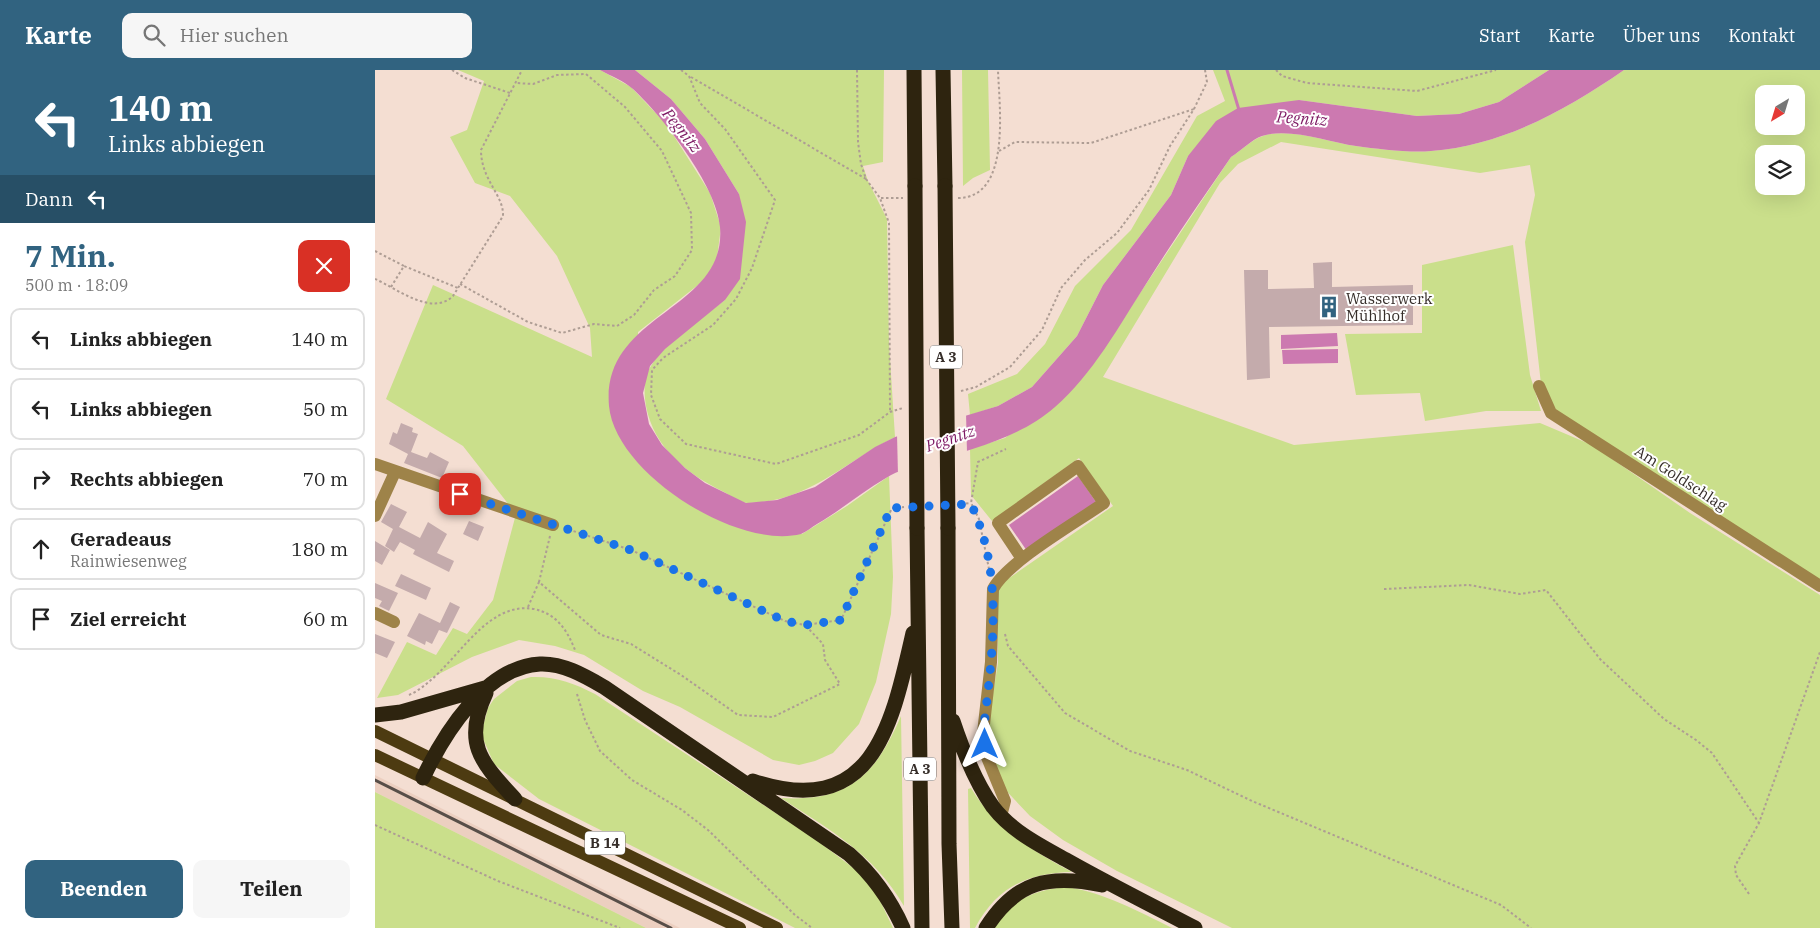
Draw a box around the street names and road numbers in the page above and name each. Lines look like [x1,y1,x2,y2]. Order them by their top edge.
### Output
road number: A 3 [930,346,962,368]
street label: Am Goldschlag [1631,441,1731,515]
road number: A 3 [904,758,936,781]
road number: B 14 [585,831,625,854]

